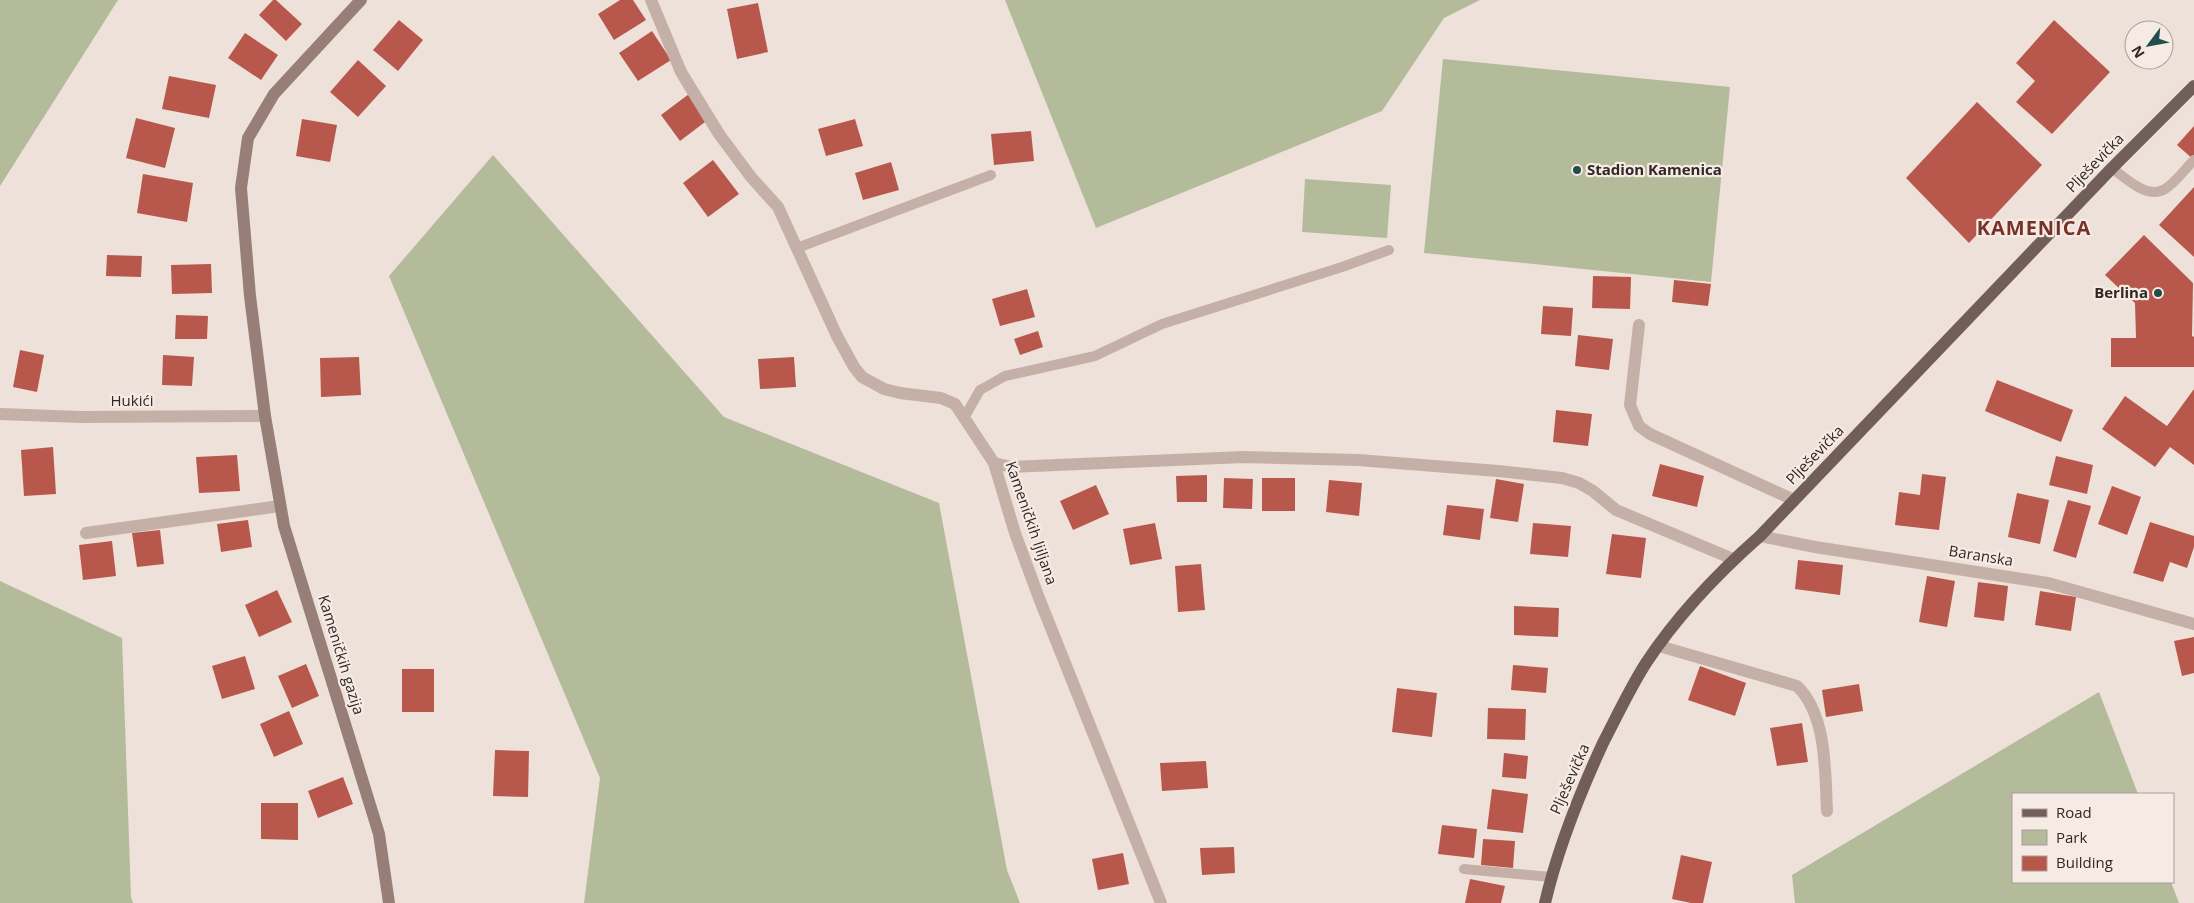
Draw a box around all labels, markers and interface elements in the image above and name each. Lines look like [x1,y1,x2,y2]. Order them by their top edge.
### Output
north arrow [2124,20,2174,70]
text: N [2126,42,2149,62]
street label: Plješevička [2061,128,2128,196]
place label: Stadion Kamenica [1587,159,1722,179]
marker: Stadion Kamenica [1571,164,1583,176]
district label: KAMENICA [1977,214,2091,241]
place label: Berlina [2094,282,2148,302]
marker: Berlina [2152,287,2164,299]
street label: Hukići [111,390,153,410]
street label: Plješevička [1781,420,1848,488]
street label: Kameničkih ljiljana [1001,458,1062,587]
street label: Baranska [1947,540,2015,570]
street label: Kameničkih gazija [314,592,370,717]
street label: Plješevička [1545,740,1594,817]
legend [2012,793,2174,883]
text: Road [2056,802,2092,822]
text: Park [2056,827,2087,847]
text: Building [2056,852,2113,872]

